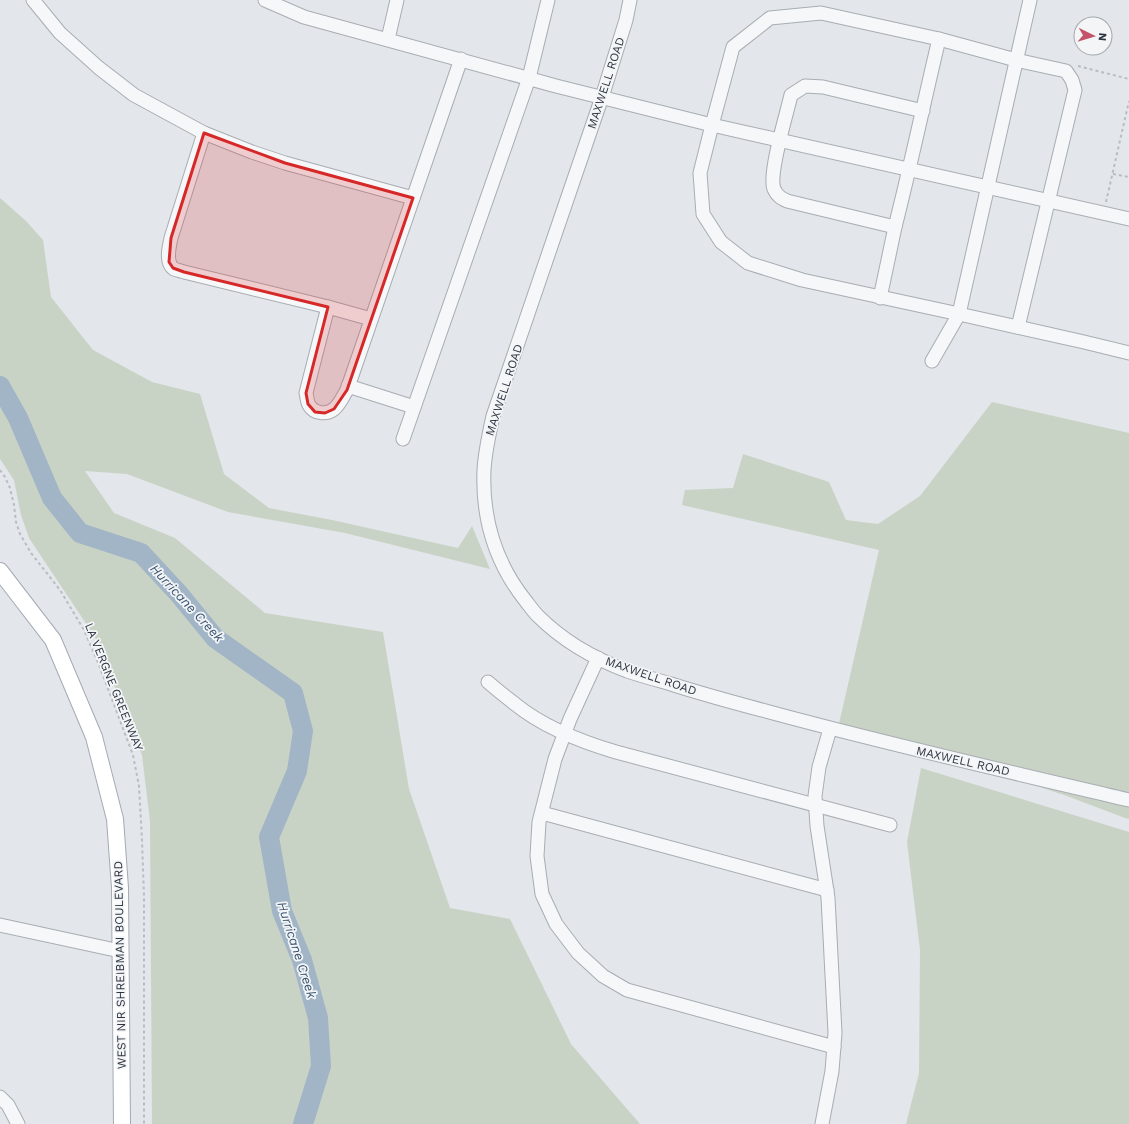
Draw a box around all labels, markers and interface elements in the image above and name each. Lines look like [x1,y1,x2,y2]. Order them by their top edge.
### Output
north arrow [1073,16,1113,56]
text: N [1096,32,1109,41]
street label: MAXWELL ROAD [585,35,627,131]
street label: MAXWELL ROAD [483,342,525,438]
water label: Hurricane Creek [147,561,227,646]
street label: LA VERGNE GREENWAY [82,621,146,753]
street label: MAXWELL ROAD [603,654,699,698]
street label: MAXWELL ROAD [915,743,1011,779]
street label: WEST NIR SHREIBMAN BOULEVARD [111,861,129,1069]
water label: Hurricane Creek [274,900,320,1001]

